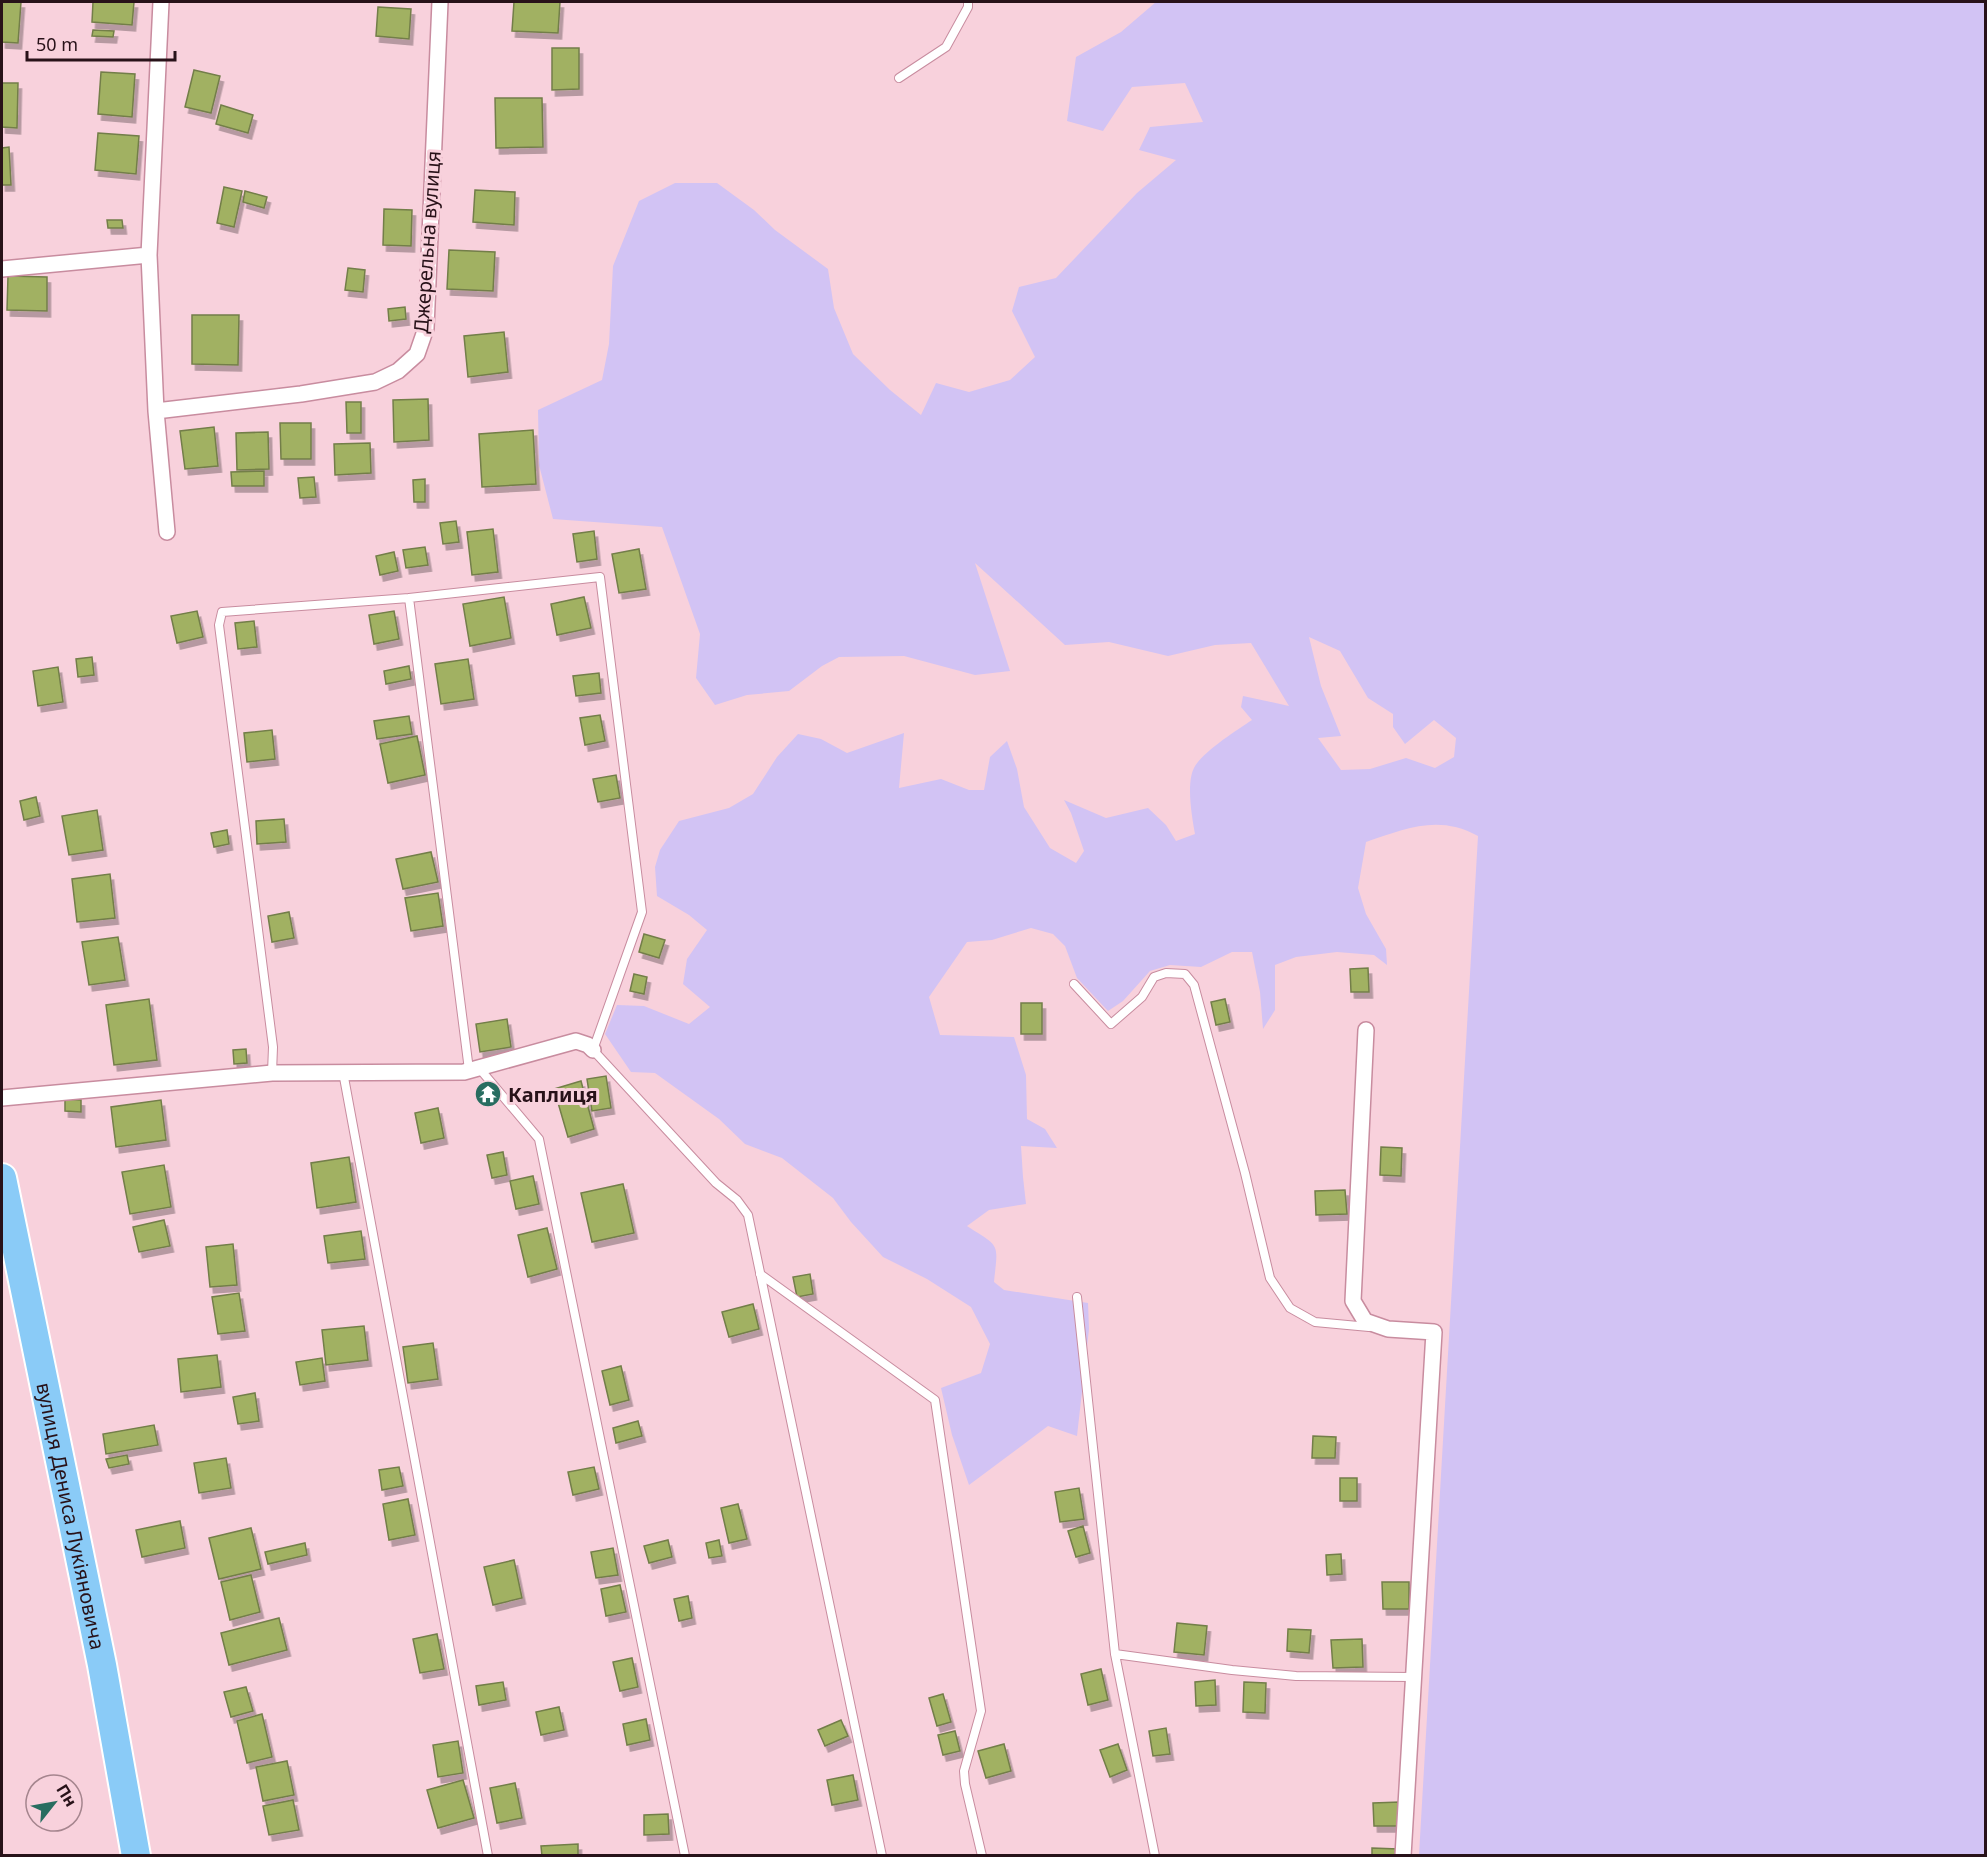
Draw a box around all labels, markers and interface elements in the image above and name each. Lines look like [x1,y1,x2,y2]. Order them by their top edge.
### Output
scale bar [27,24,176,62]
text: 50 m [36,32,78,56]
street label: Джерельна вулиця [407,150,447,334]
temple icon: Каплиця [473,1079,503,1109]
place label: Каплиця [508,1081,598,1108]
street label: вулиця Дениса Лукіяновича [31,1380,112,1652]
north arrow [24,1773,84,1833]
text: Пн [52,1780,82,1811]

